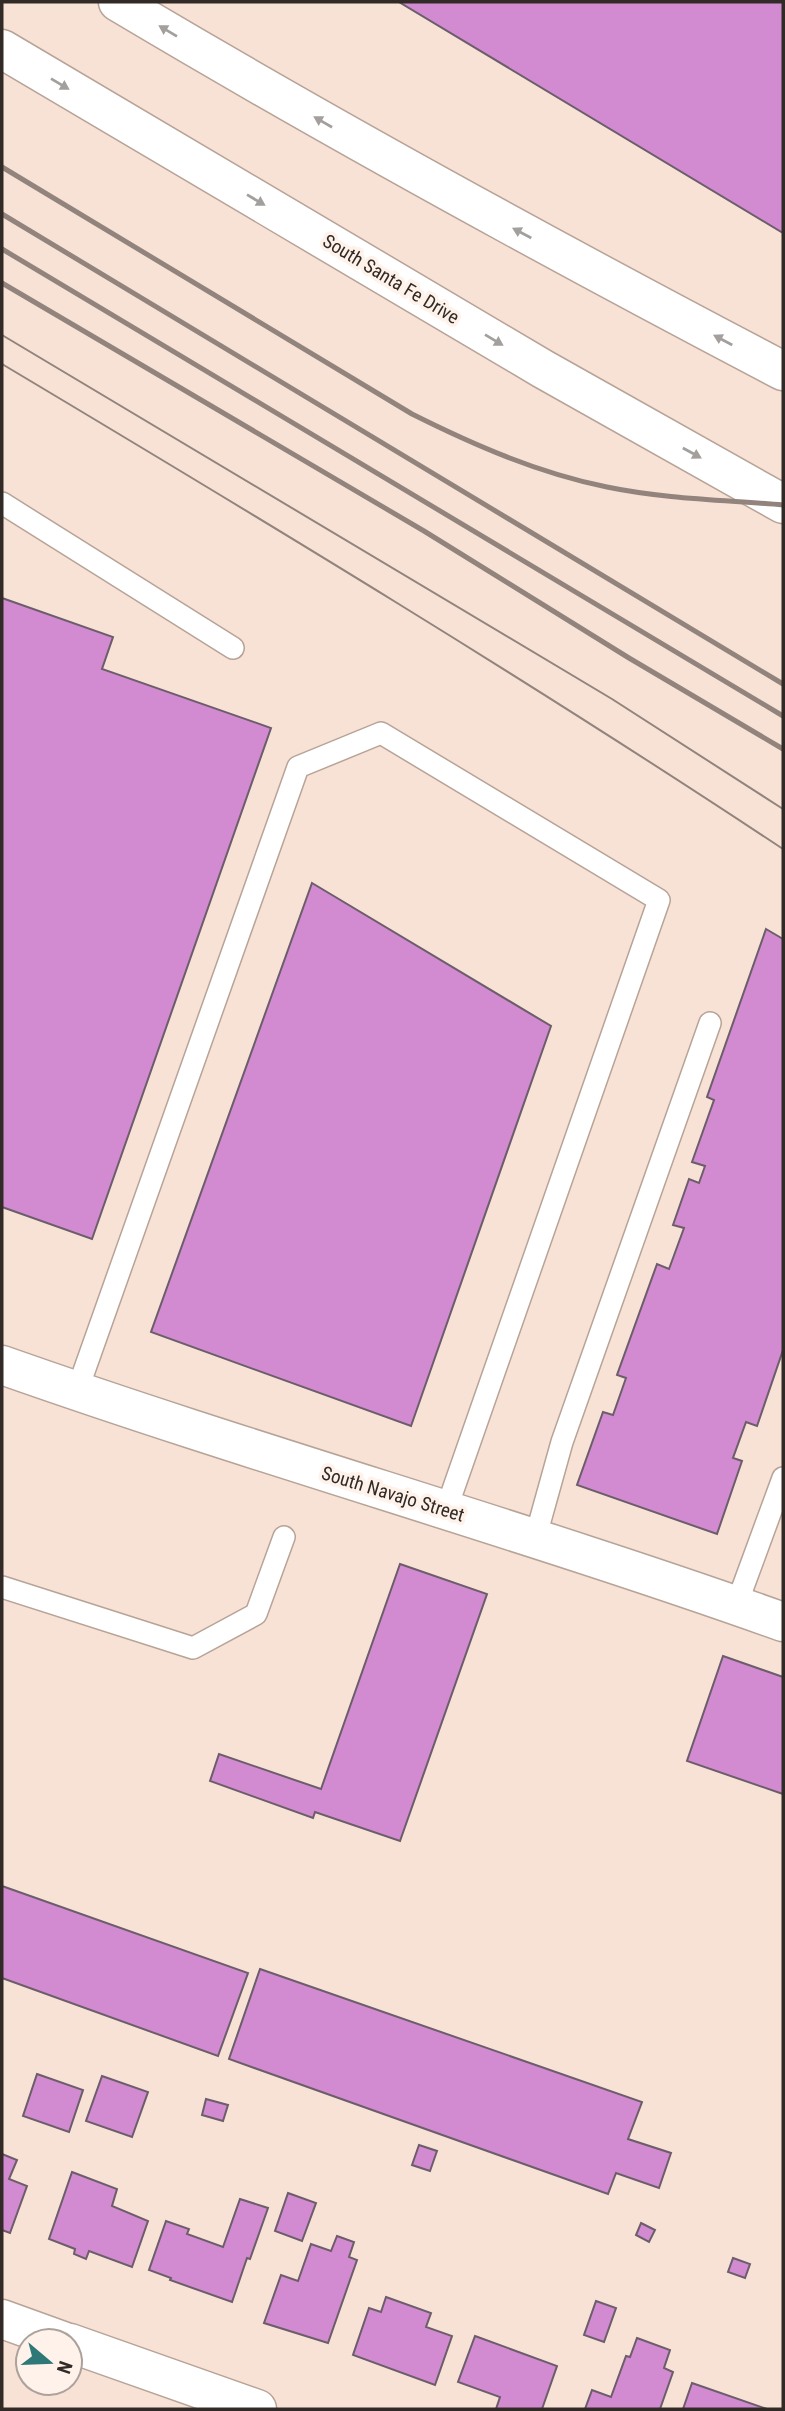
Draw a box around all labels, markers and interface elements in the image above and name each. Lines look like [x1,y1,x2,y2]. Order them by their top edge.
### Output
one-way arrow [158,25,177,38]
one-way arrow [51,78,70,90]
one-way arrow [313,117,333,129]
one-way arrow [247,193,266,206]
one-way arrow [512,227,532,239]
street label: South Santa Fe Drive [319,229,463,329]
one-way arrow [485,334,504,347]
one-way arrow [713,334,733,345]
one-way arrow [682,447,702,459]
street label: South Navajo Street [319,1461,467,1527]
north arrow [14,2327,84,2397]
text: N [52,2358,77,2377]

